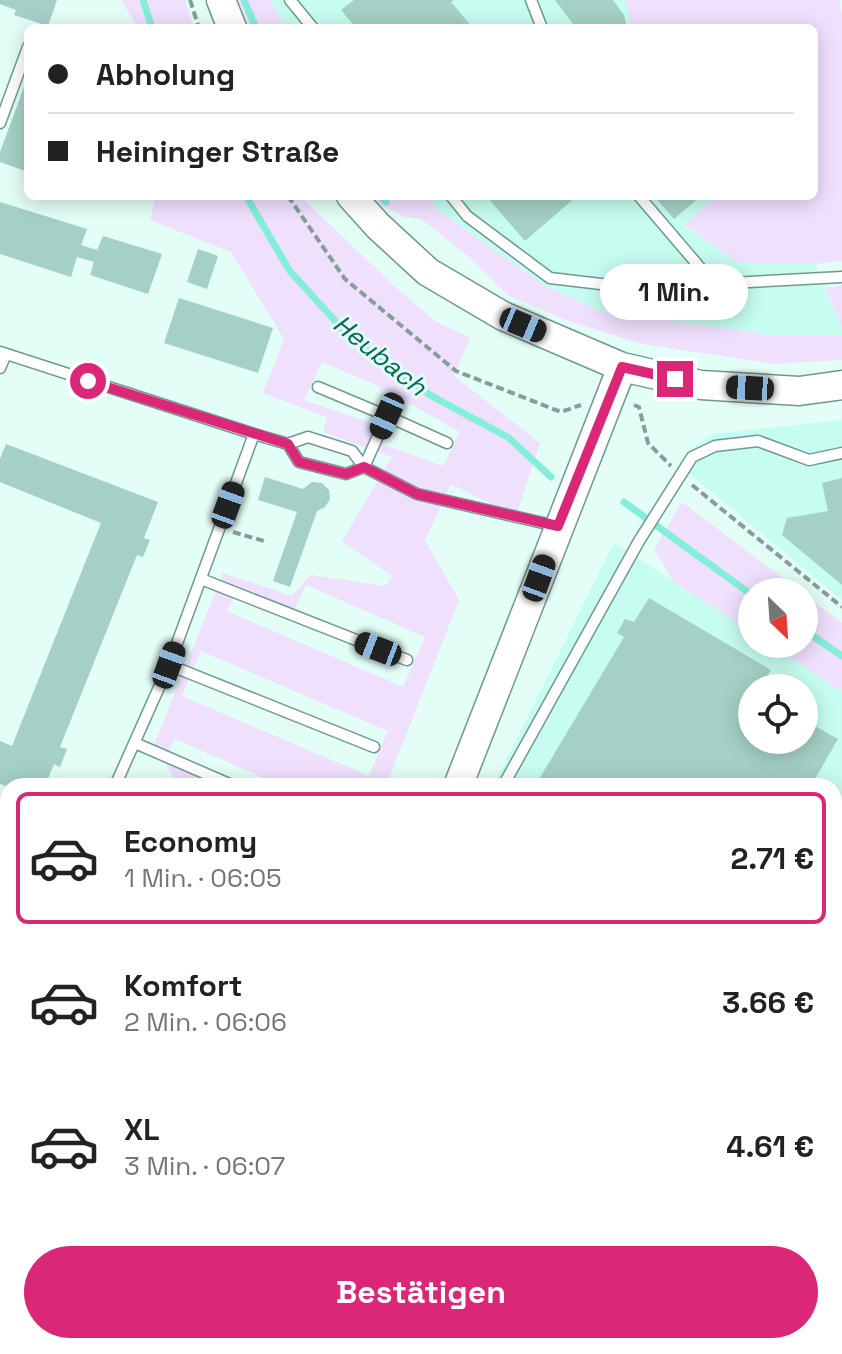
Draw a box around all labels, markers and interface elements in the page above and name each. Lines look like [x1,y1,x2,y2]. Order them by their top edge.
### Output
text: Abholung [96,55,235,94]
text: Heininger Straße [96,132,339,171]
callout: 1 Min. [601,263,749,319]
text: 1 Min. [638,275,710,309]
car [496,305,550,345]
water label: Heubach [326,307,435,404]
route end [657,361,693,397]
route start [70,363,106,399]
car [725,375,775,401]
car [366,389,408,443]
car [209,478,247,532]
car [520,551,558,605]
north arrow [738,578,818,658]
map controls [738,578,818,754]
car [351,629,405,669]
car [150,638,188,692]
button: locate [738,674,818,754]
icon: car [28,822,100,894]
text: Economy [124,822,257,861]
text: 2.71 € [730,839,814,878]
text: 1 Min. · 06:05 [124,861,282,895]
icon: car [28,966,100,1038]
text: Komfort [124,966,242,1005]
text: 3.66 € [722,983,814,1022]
text: 2 Min. · 06:06 [124,1005,287,1039]
icon: car [28,1110,100,1182]
text: XL [124,1110,160,1149]
text: 4.61 € [726,1127,814,1166]
text: 3 Min. · 06:07 [124,1149,285,1183]
button: Bestätigen [24,1246,818,1338]

